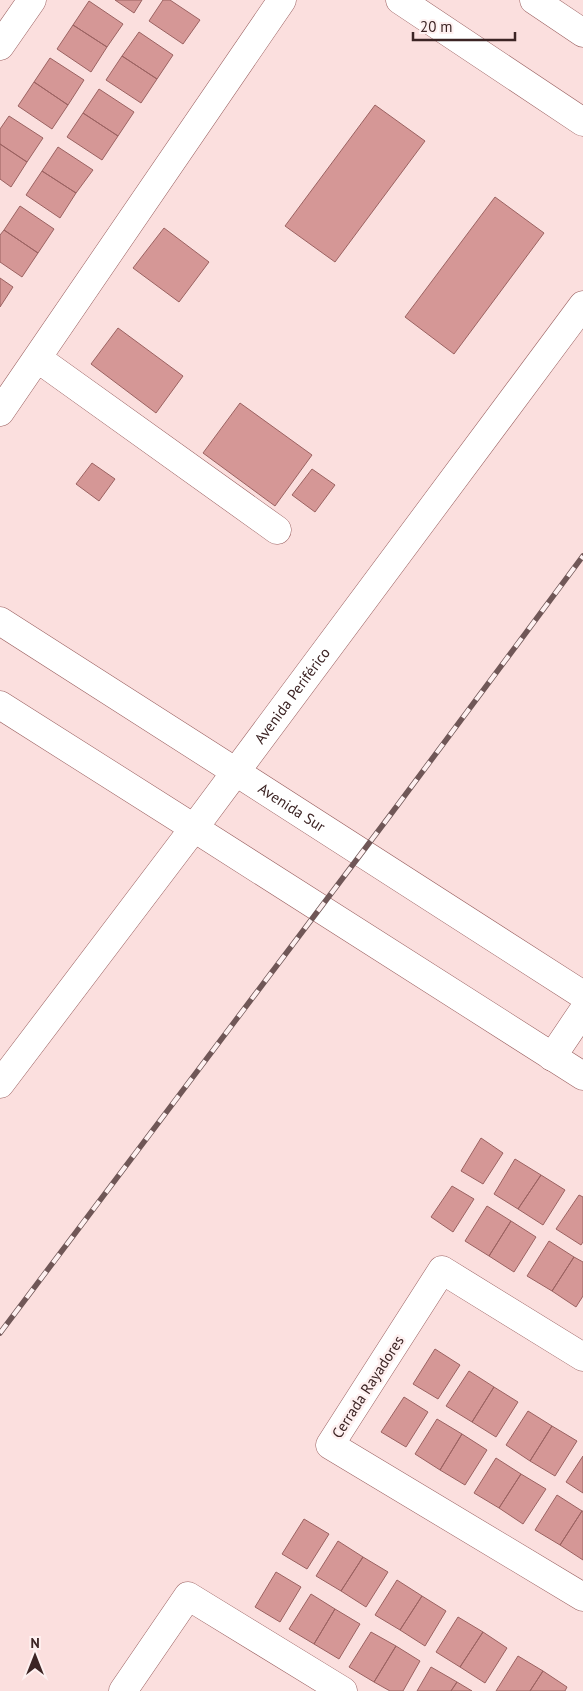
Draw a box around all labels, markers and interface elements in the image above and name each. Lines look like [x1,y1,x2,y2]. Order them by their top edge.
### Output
scale bar [413,10,516,42]
text: 20 m [420,17,453,36]
street label: Avenida Periférico [250,644,334,747]
street label: Avenida Sur [255,779,329,836]
street label: Cerrada Rayadores [327,1332,408,1442]
north arrow [10,1631,60,1681]
text: N [30,1634,40,1652]

